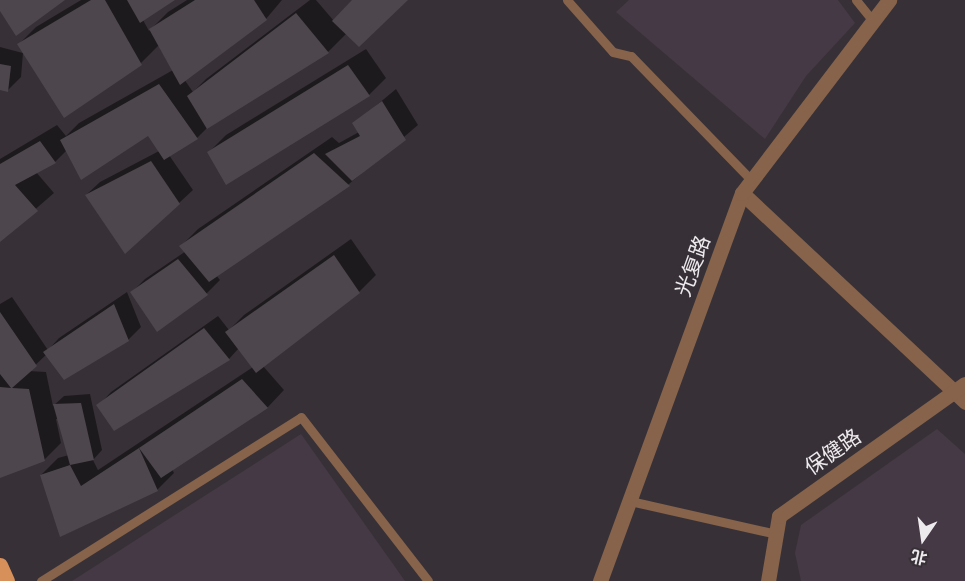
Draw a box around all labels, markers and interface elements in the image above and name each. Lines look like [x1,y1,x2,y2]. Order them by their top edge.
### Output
street label: 光复路 [670,232,716,300]
street label: 保健路 [800,424,866,480]
north arrow [893,509,953,569]
text: 北 [909,546,929,568]

